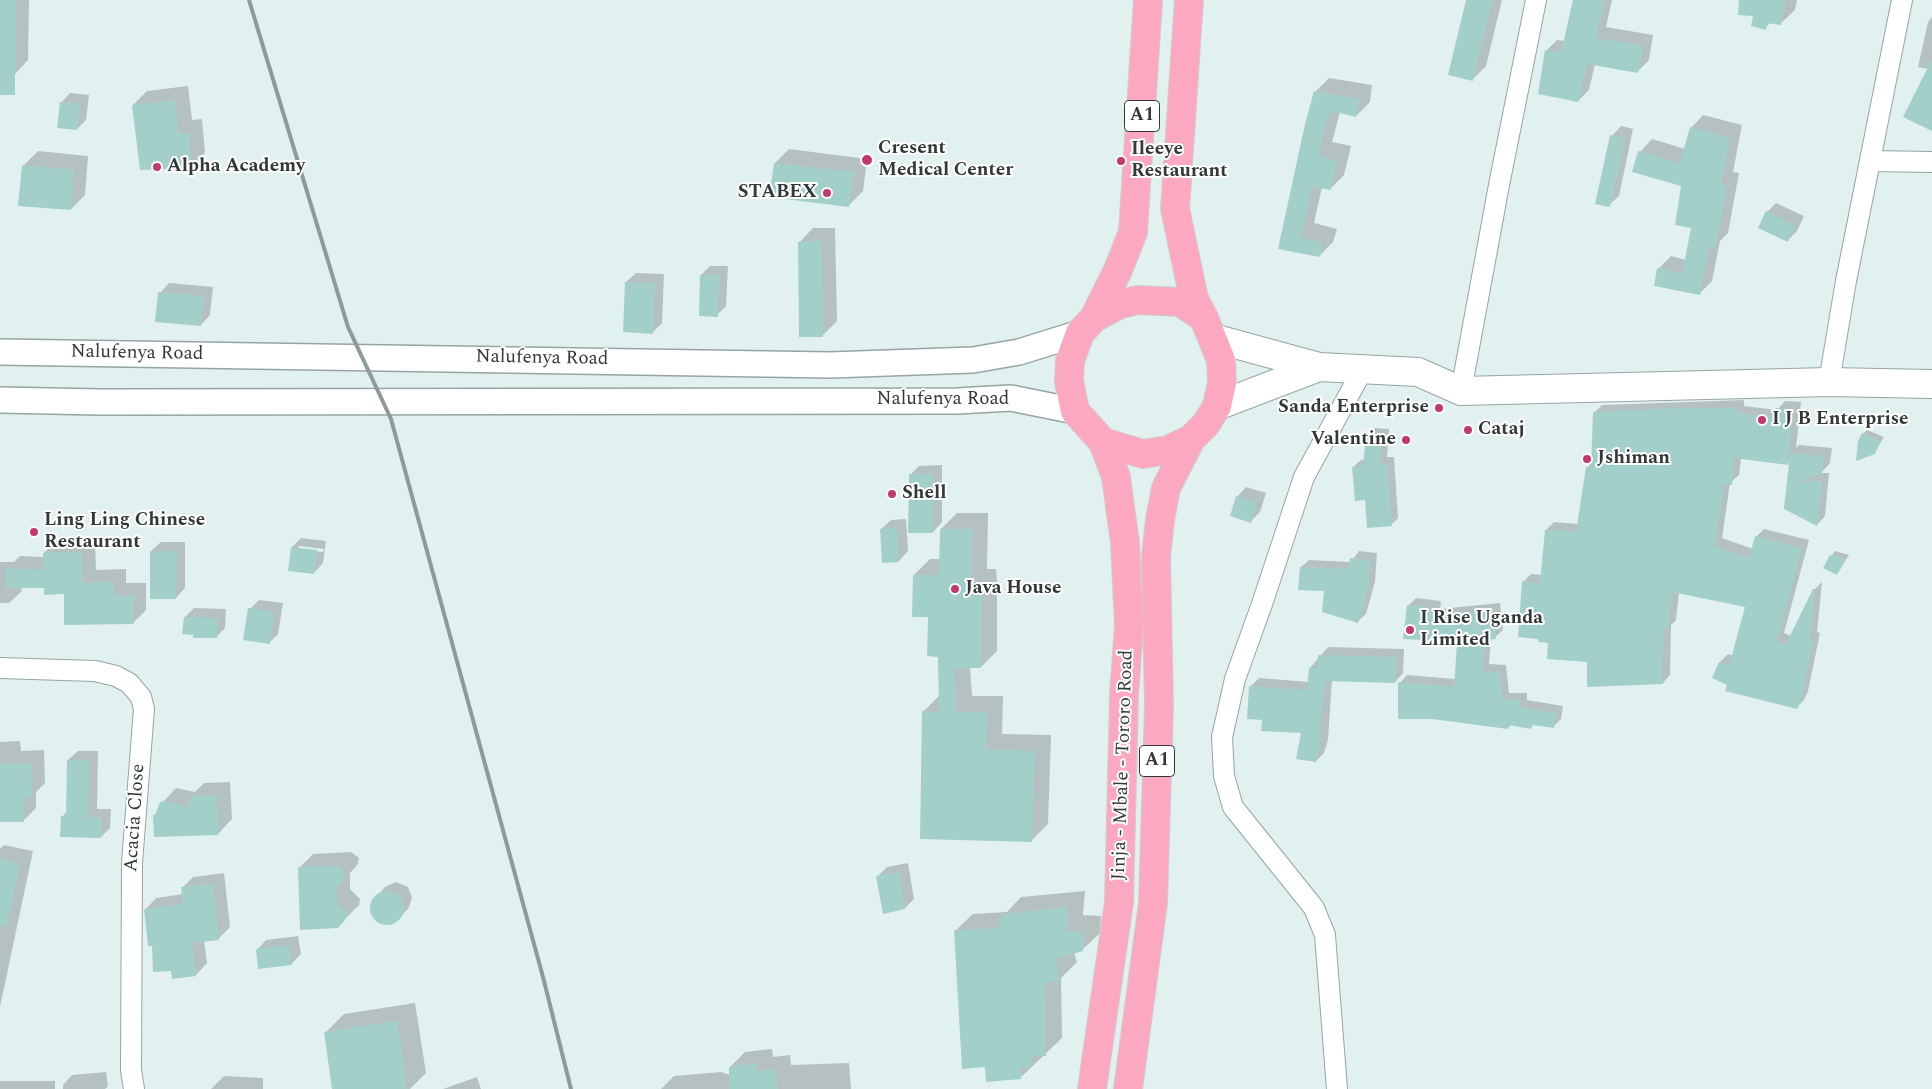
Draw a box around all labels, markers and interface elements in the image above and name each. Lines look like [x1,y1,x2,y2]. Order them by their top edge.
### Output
road number: A1 [1124,100,1160,132]
place label: Cresent Medical Center [878,138,1013,182]
place label: Ileeye Restaurant [1131,139,1228,183]
marker: Cresent Medical Center [860,153,874,167]
marker: Ileeye Restaurant [1115,155,1127,167]
place label: Alpha Academy [167,156,305,178]
marker: Alpha Academy [151,161,163,173]
place label: STABEX [738,182,817,204]
marker: STABEX [821,187,833,199]
street label: Nalufenya Road [70,341,204,367]
street label: Nalufenya Road [475,346,609,372]
street label: Nalufenya Road [877,389,1009,411]
place label: Sanda Enterprise [1278,397,1429,419]
marker: Sanda Enterprise [1433,402,1445,414]
place label: I J B Enterprise [1772,409,1908,431]
marker: I J B Enterprise [1756,414,1768,426]
place label: Cataj [1478,419,1525,441]
marker: Cataj [1462,424,1474,436]
place label: Valentine [1311,429,1396,451]
marker: Valentine [1400,434,1412,446]
place label: Jshiman [1597,448,1670,470]
marker: Jshiman [1581,453,1593,465]
place label: Shell [902,483,946,505]
marker: Shell [886,488,898,500]
place label: Ling Ling Chinese Restaurant [44,510,205,554]
marker: Ling Ling Chinese Restaurant [28,526,40,538]
place label: Java House [965,578,1061,600]
marker: Java House [949,583,961,595]
place label: I Rise Uganda Limited [1420,608,1543,652]
marker: I Rise Uganda Limited [1404,624,1416,636]
street label: Jinja - Mbale - Tororo Road [1109,649,1139,881]
road number: A1 [1140,746,1174,776]
street label: Acacia Close [121,763,151,873]

